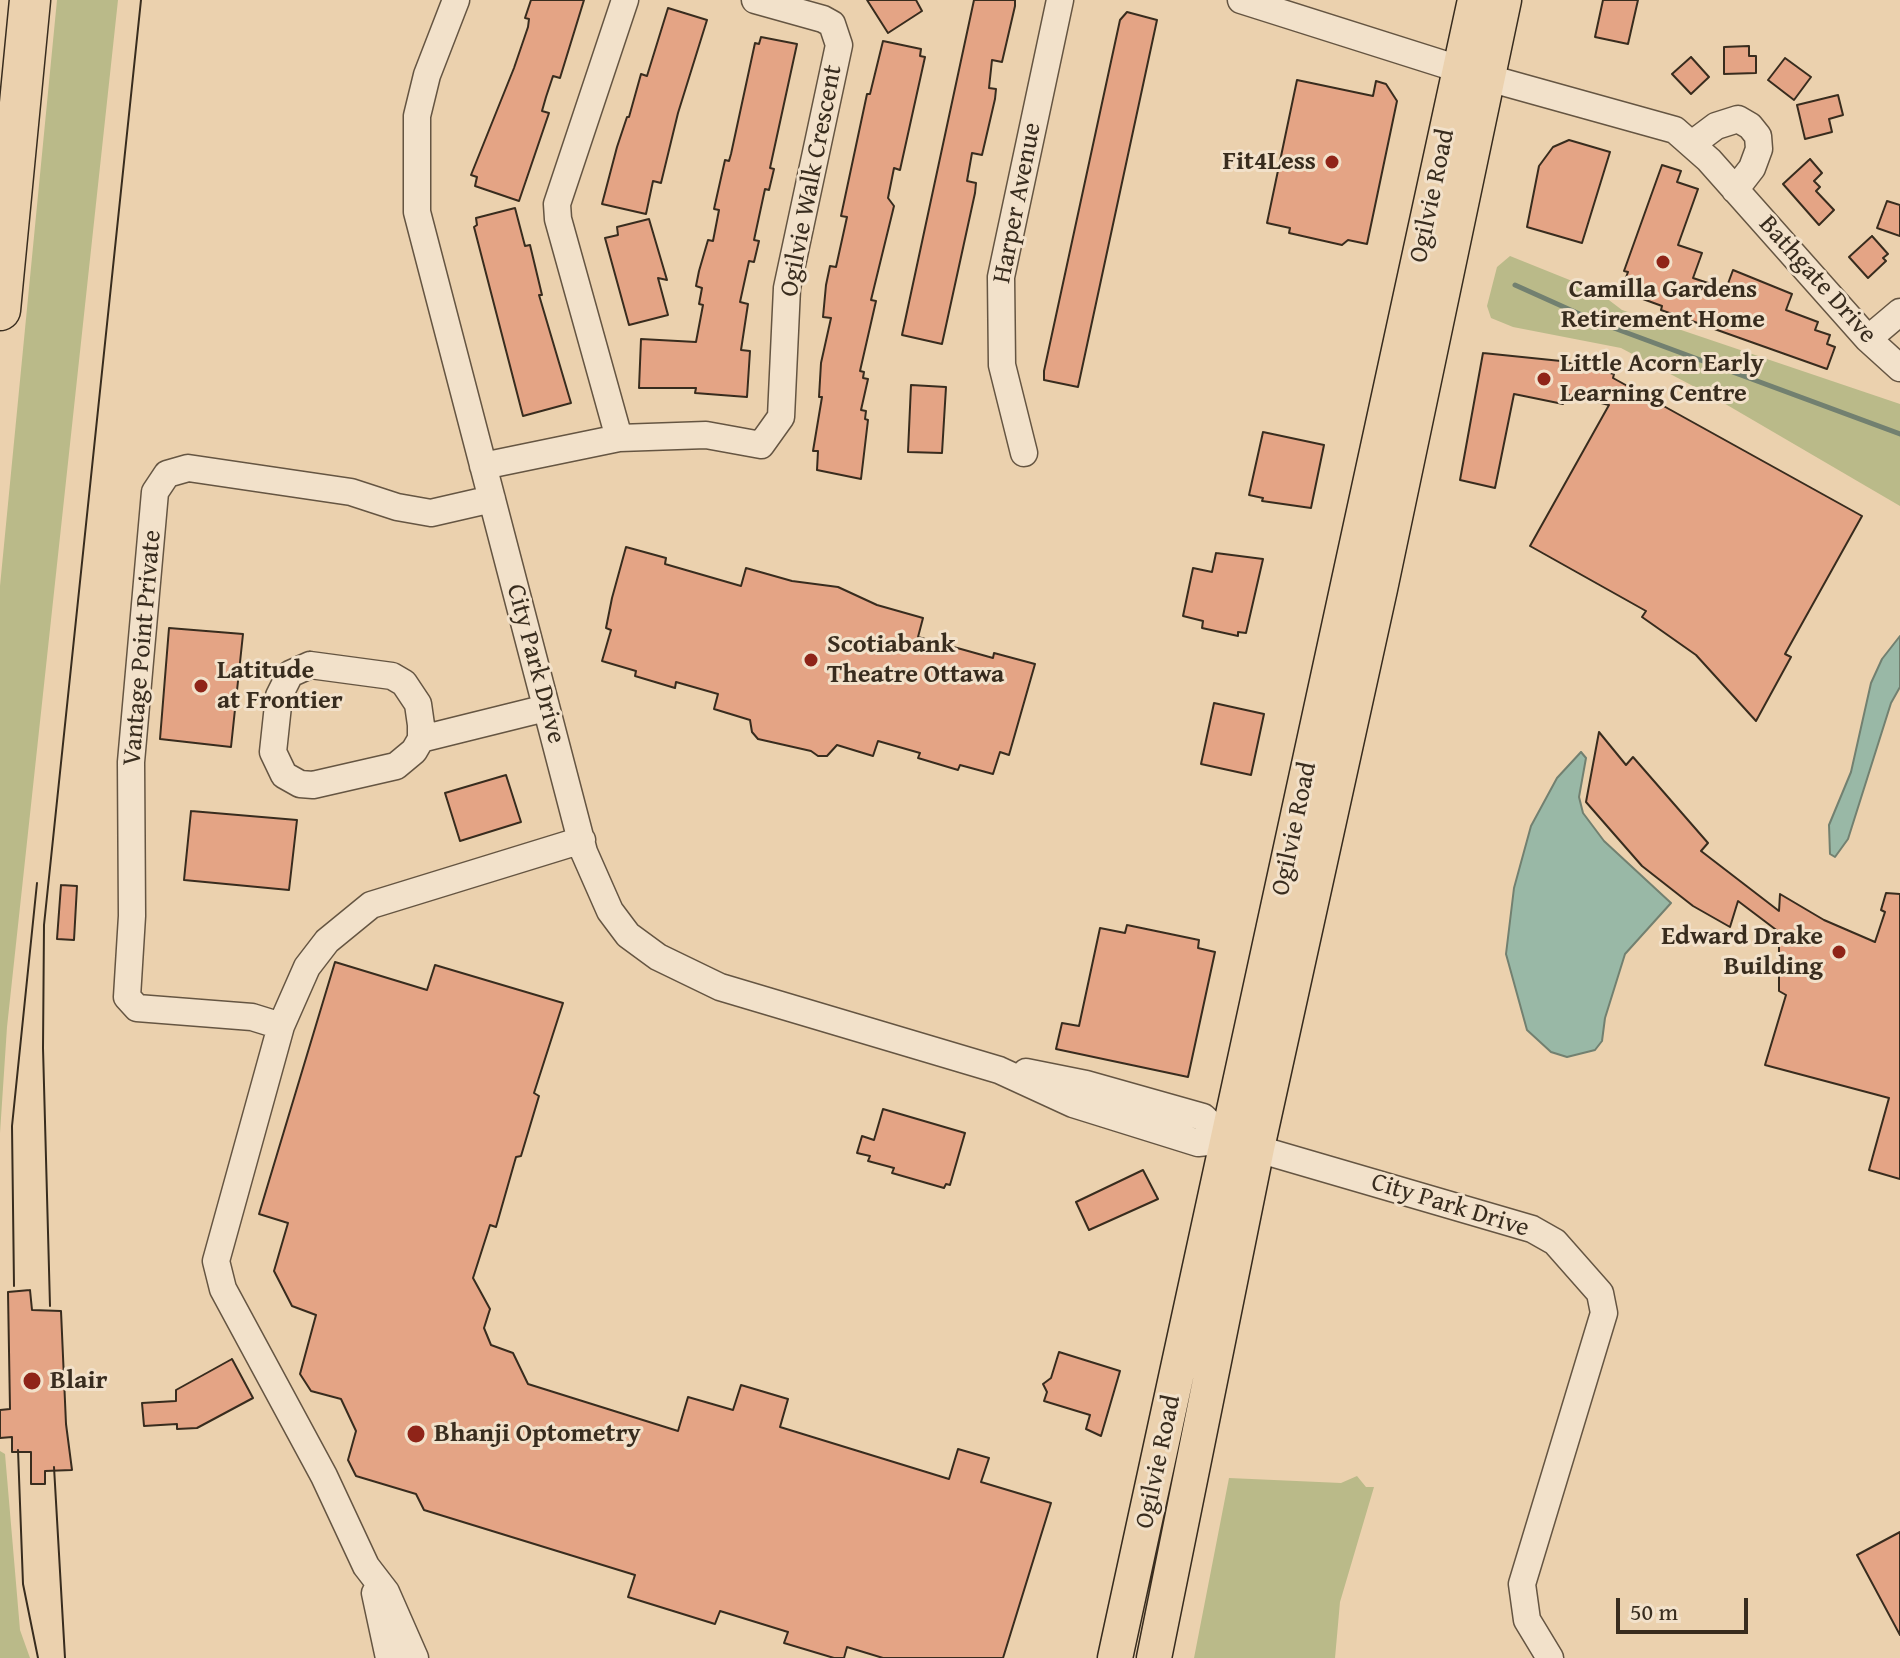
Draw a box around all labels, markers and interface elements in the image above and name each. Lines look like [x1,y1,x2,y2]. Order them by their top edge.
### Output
street label: Ogilvie Walk Crescent [774,62,850,300]
street label: Harper Avenue [987,120,1049,286]
street label: Ogilvie Road [1404,126,1462,266]
place label: Fit4Less [1223,146,1316,178]
marker: Fit4Less [1323,153,1341,171]
street label: Bathgate Drive [1751,210,1883,350]
marker: Camilla Gardens Retirement Home [1654,253,1672,271]
place label: Camilla Gardens Retirement Home [1561,274,1765,336]
place label: Little Acorn Early Learning Centre [1560,348,1764,410]
marker: Little Acorn Early Learning Centre [1535,370,1553,388]
street label: Vantage Point Private [117,529,169,767]
street label: City Park Drive [499,581,571,747]
place label: Scotiabank Theatre Ottawa [827,629,1004,690]
marker: Scotiabank Theatre Ottawa [802,651,820,669]
place label: Latitude at Frontier [217,655,343,716]
marker: Latitude at Frontier [192,677,210,695]
street label: Ogilvie Road [1266,759,1324,899]
place label: Edward Drake Building [1661,921,1823,982]
marker: Edward Drake Building [1830,943,1848,961]
street label: City Park Drive [1367,1167,1533,1245]
place label: Blair [50,1365,107,1397]
marker: Blair [21,1370,43,1392]
street label: Ogilvie Road [1130,1392,1188,1532]
place label: Bhanji Optometry [434,1418,641,1450]
marker: Bhanji Optometry [405,1423,427,1445]
scale bar [1620,1582,1752,1632]
text: 50 m [1630,1594,1678,1629]

